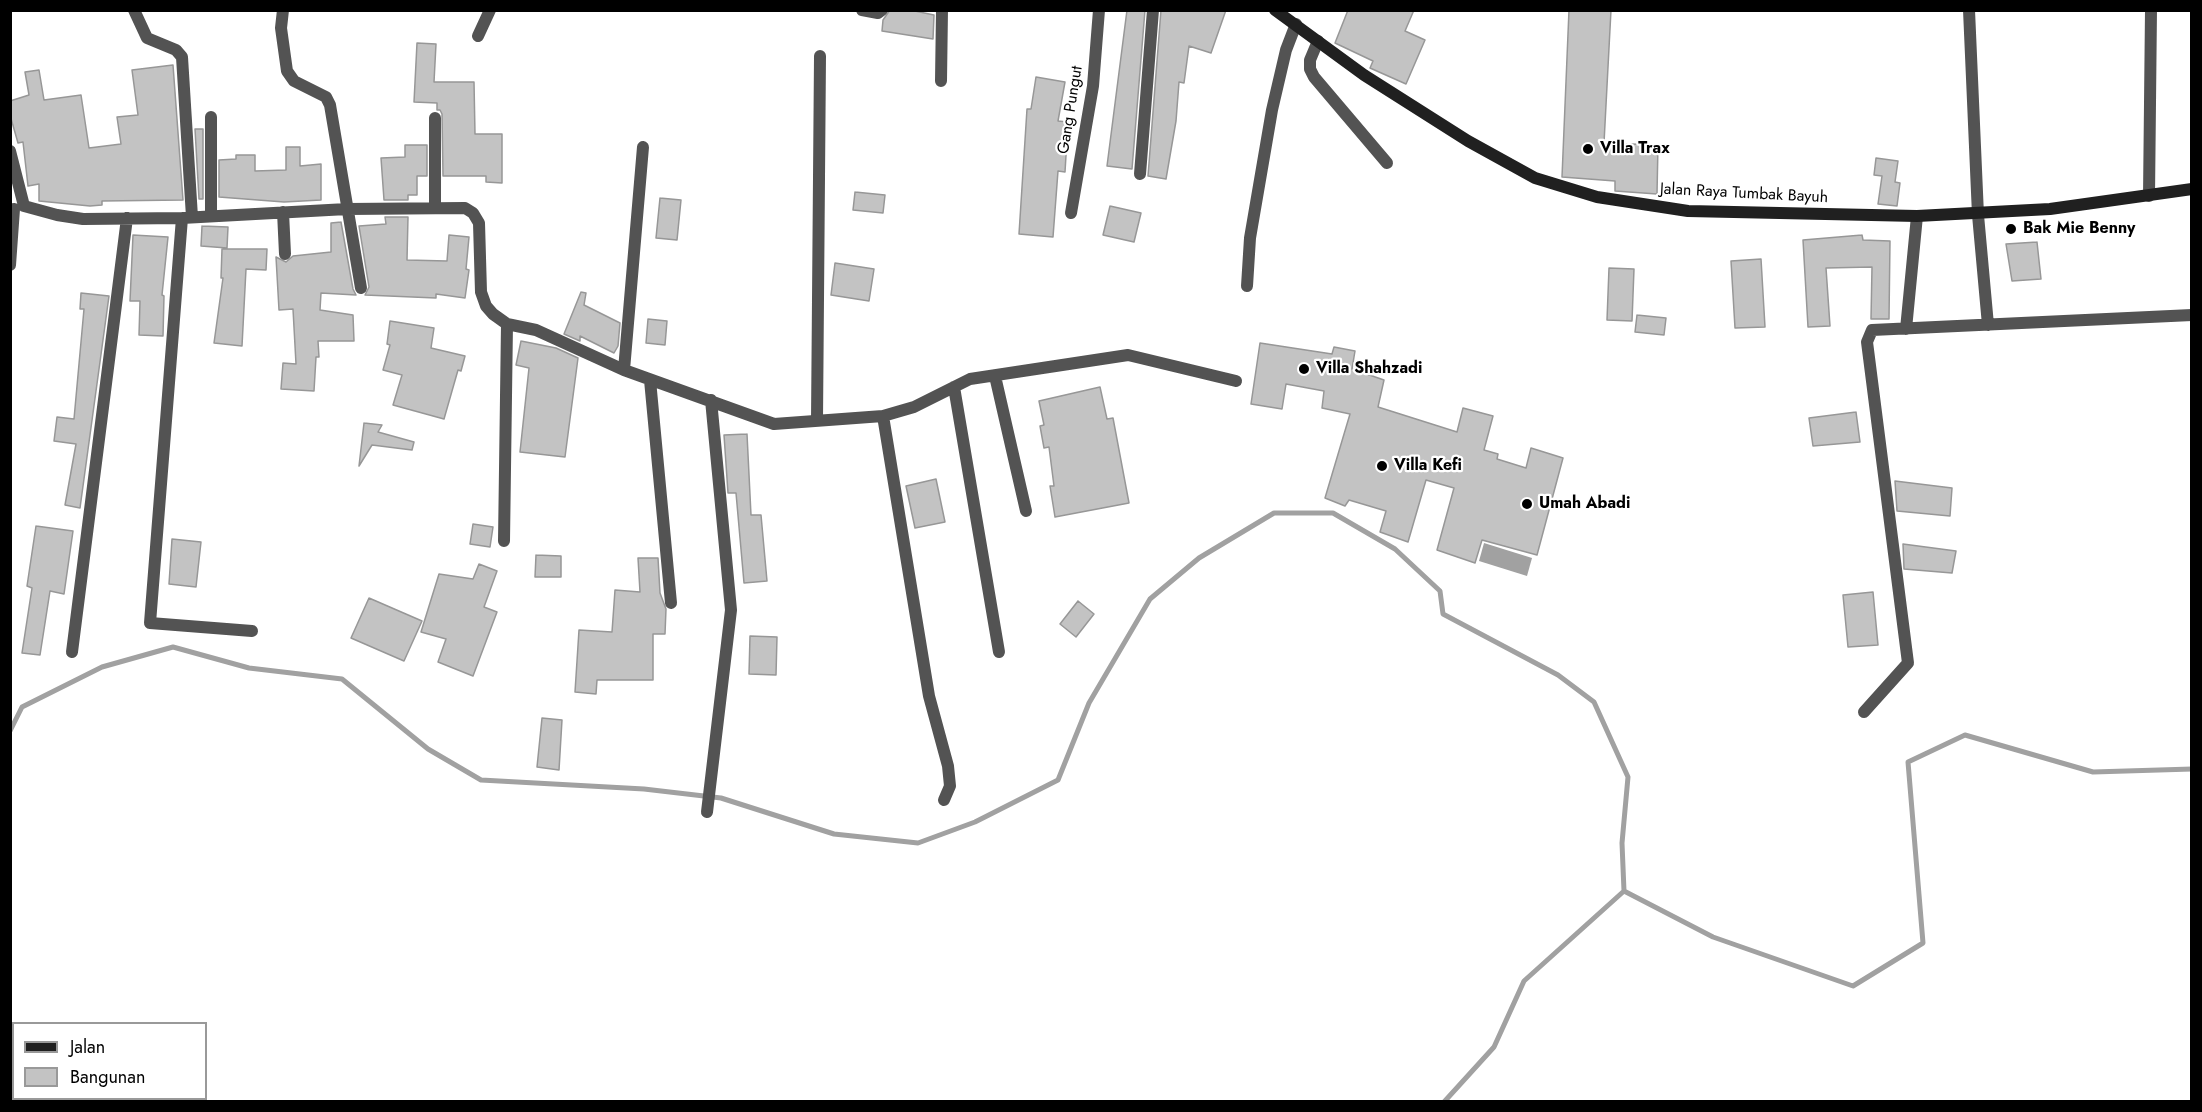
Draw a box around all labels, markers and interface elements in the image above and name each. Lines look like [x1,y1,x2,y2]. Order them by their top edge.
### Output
street label: Gang Pungut [1055,65,1087,155]
place label: Villa Trax [1600,139,1670,159]
marker: Villa Trax [1581,142,1595,156]
street label: Jalan Raya Tumbak Bayuh [1659,180,1829,208]
place label: Bak Mie Benny [2023,219,2135,239]
marker: Bak Mie Benny [2004,222,2018,236]
place label: Villa Shahzadi [1316,359,1422,379]
marker: Villa Shahzadi [1297,362,1311,376]
place label: Villa Kefi [1394,456,1462,476]
marker: Villa Kefi [1375,459,1389,473]
place label: Umah Abadi [1539,494,1630,514]
marker: Umah Abadi [1520,497,1534,511]
legend [12,1022,207,1100]
text: Jalan [70,1034,105,1060]
text: Bangunan [70,1064,145,1090]

